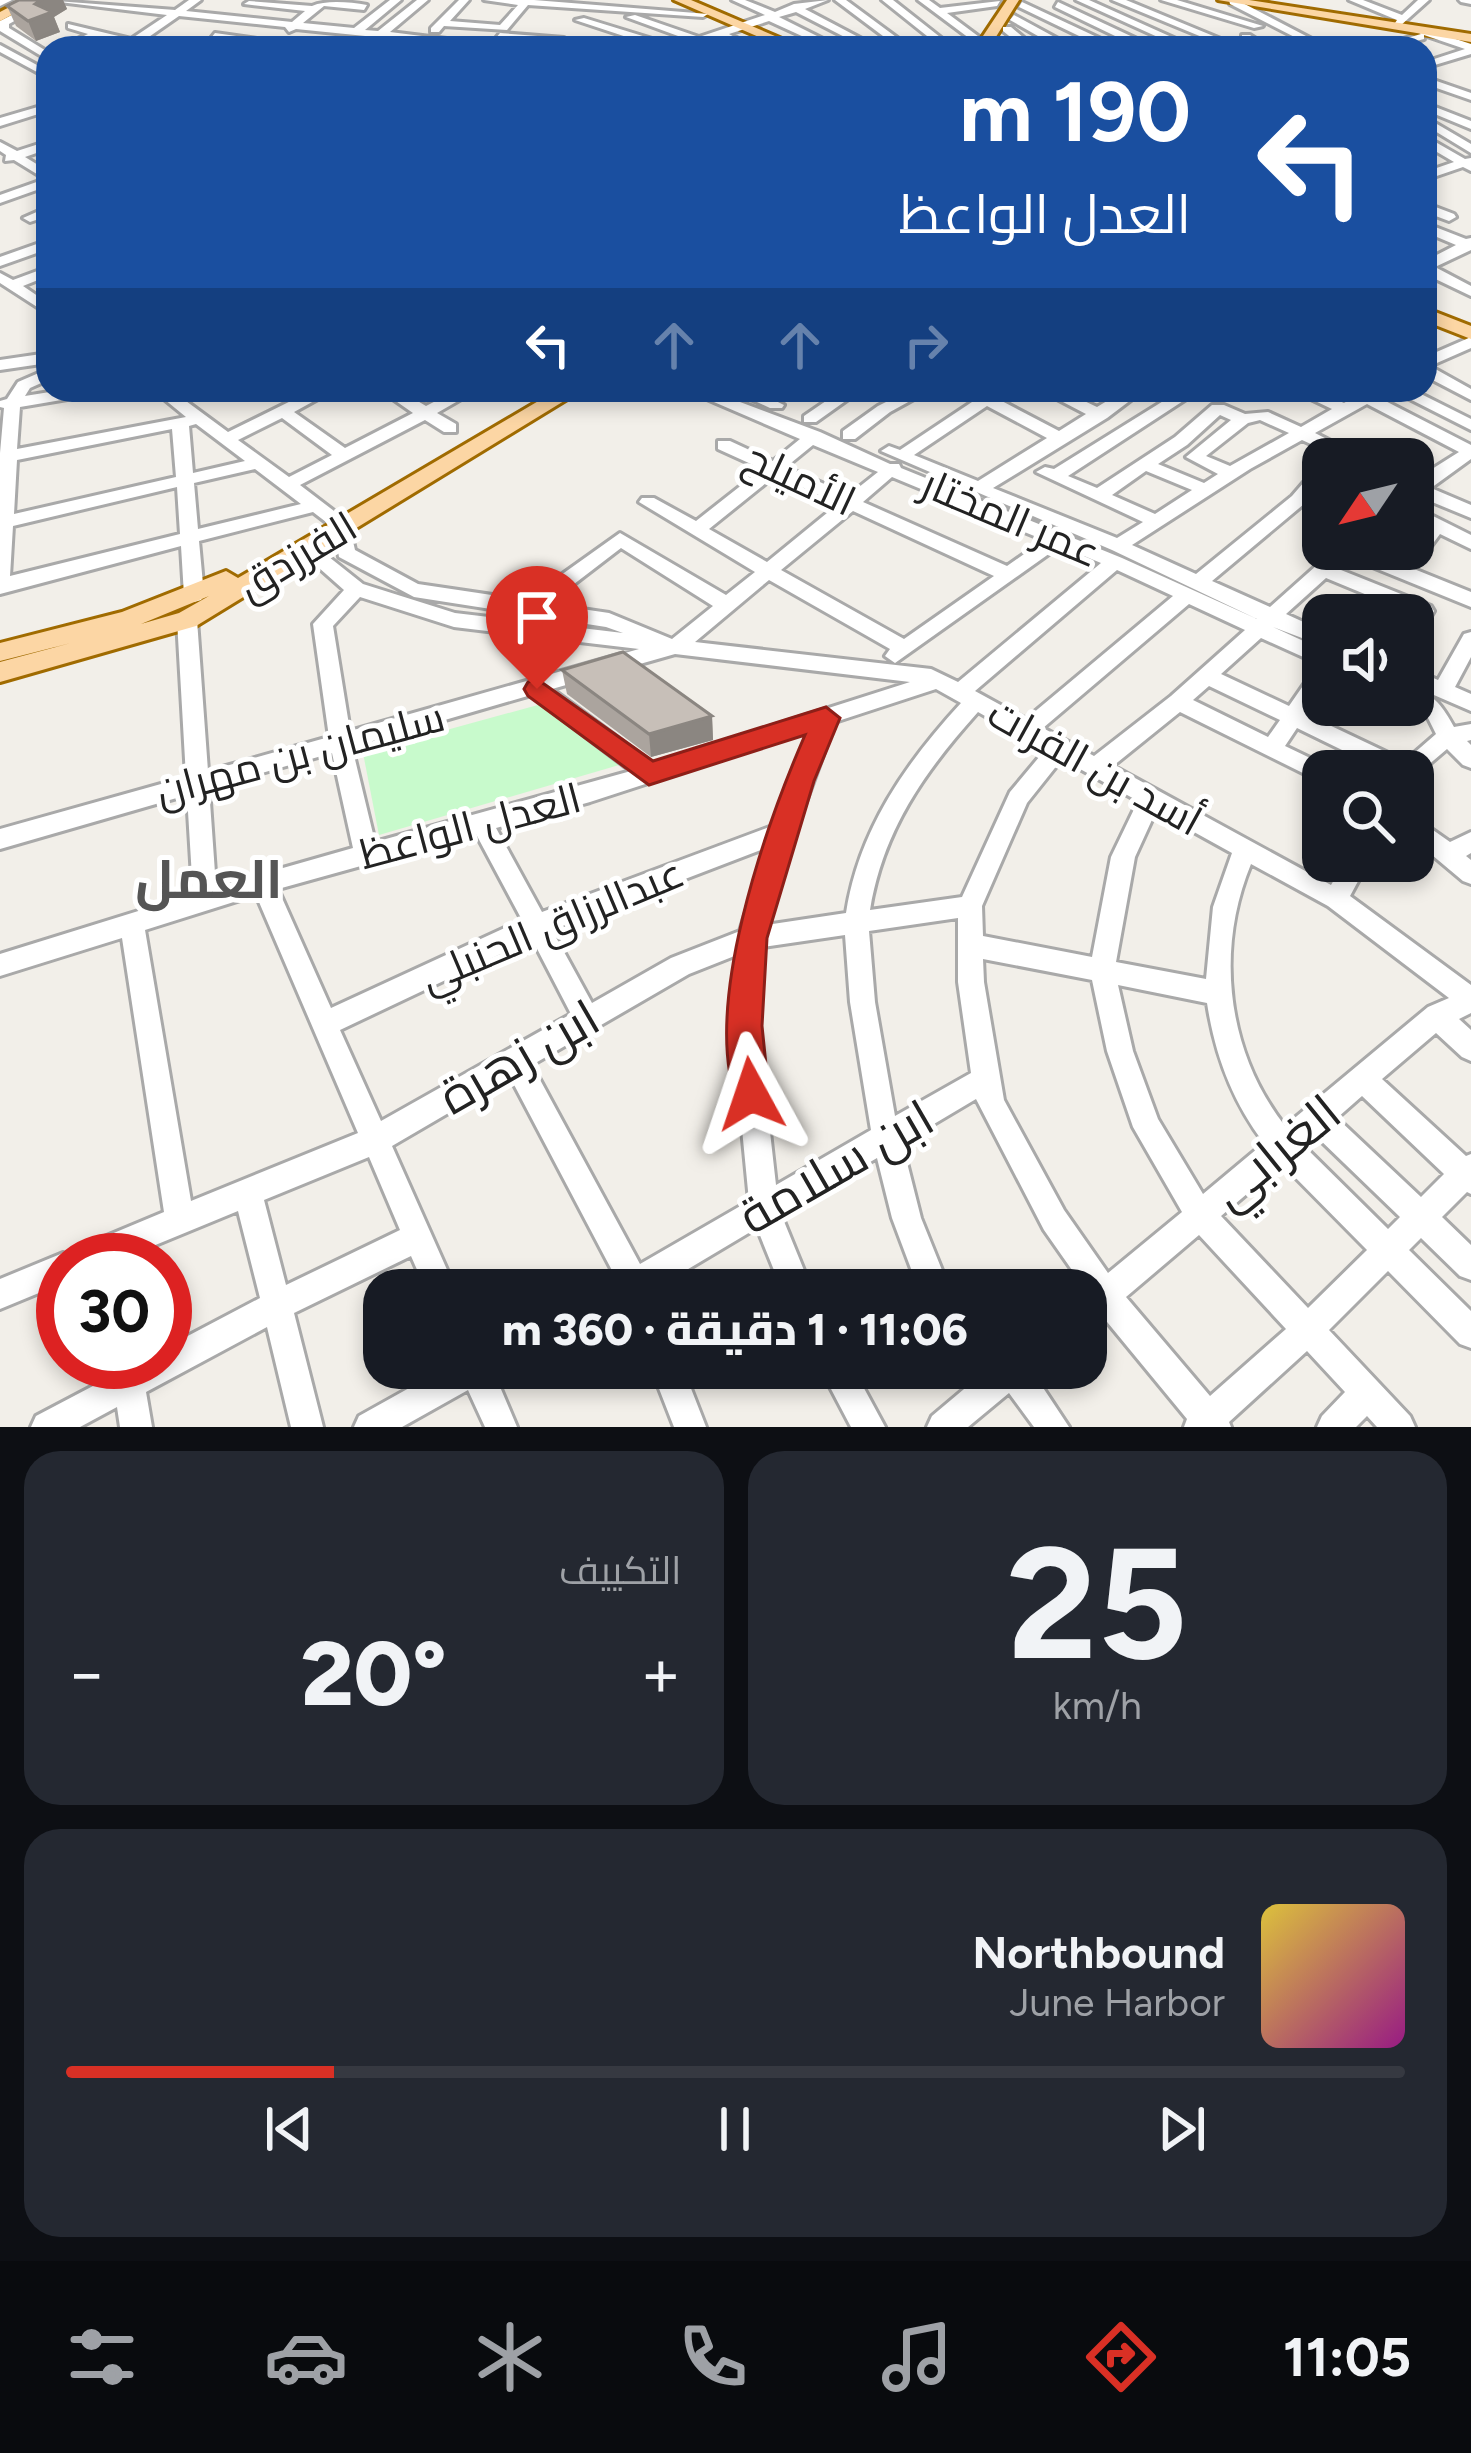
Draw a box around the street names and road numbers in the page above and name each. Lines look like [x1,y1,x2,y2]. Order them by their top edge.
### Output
street label: الأميلح [735,431,864,529]
street label: عمر المختار [912,457,1108,578]
street label: الفرزدق [228,501,366,611]
street label: أسد بن الفرات [979,686,1211,847]
street label: سليمان بن مهران [150,691,450,817]
street label: العدل الواعظ [354,772,586,880]
street label: عبدالرزاق الحنبلي [413,847,694,1010]
street label: ابن زهرة [428,987,610,1127]
street label: الغرابي [1199,1082,1358,1229]
street label: ابن سلامة [728,1087,944,1247]

